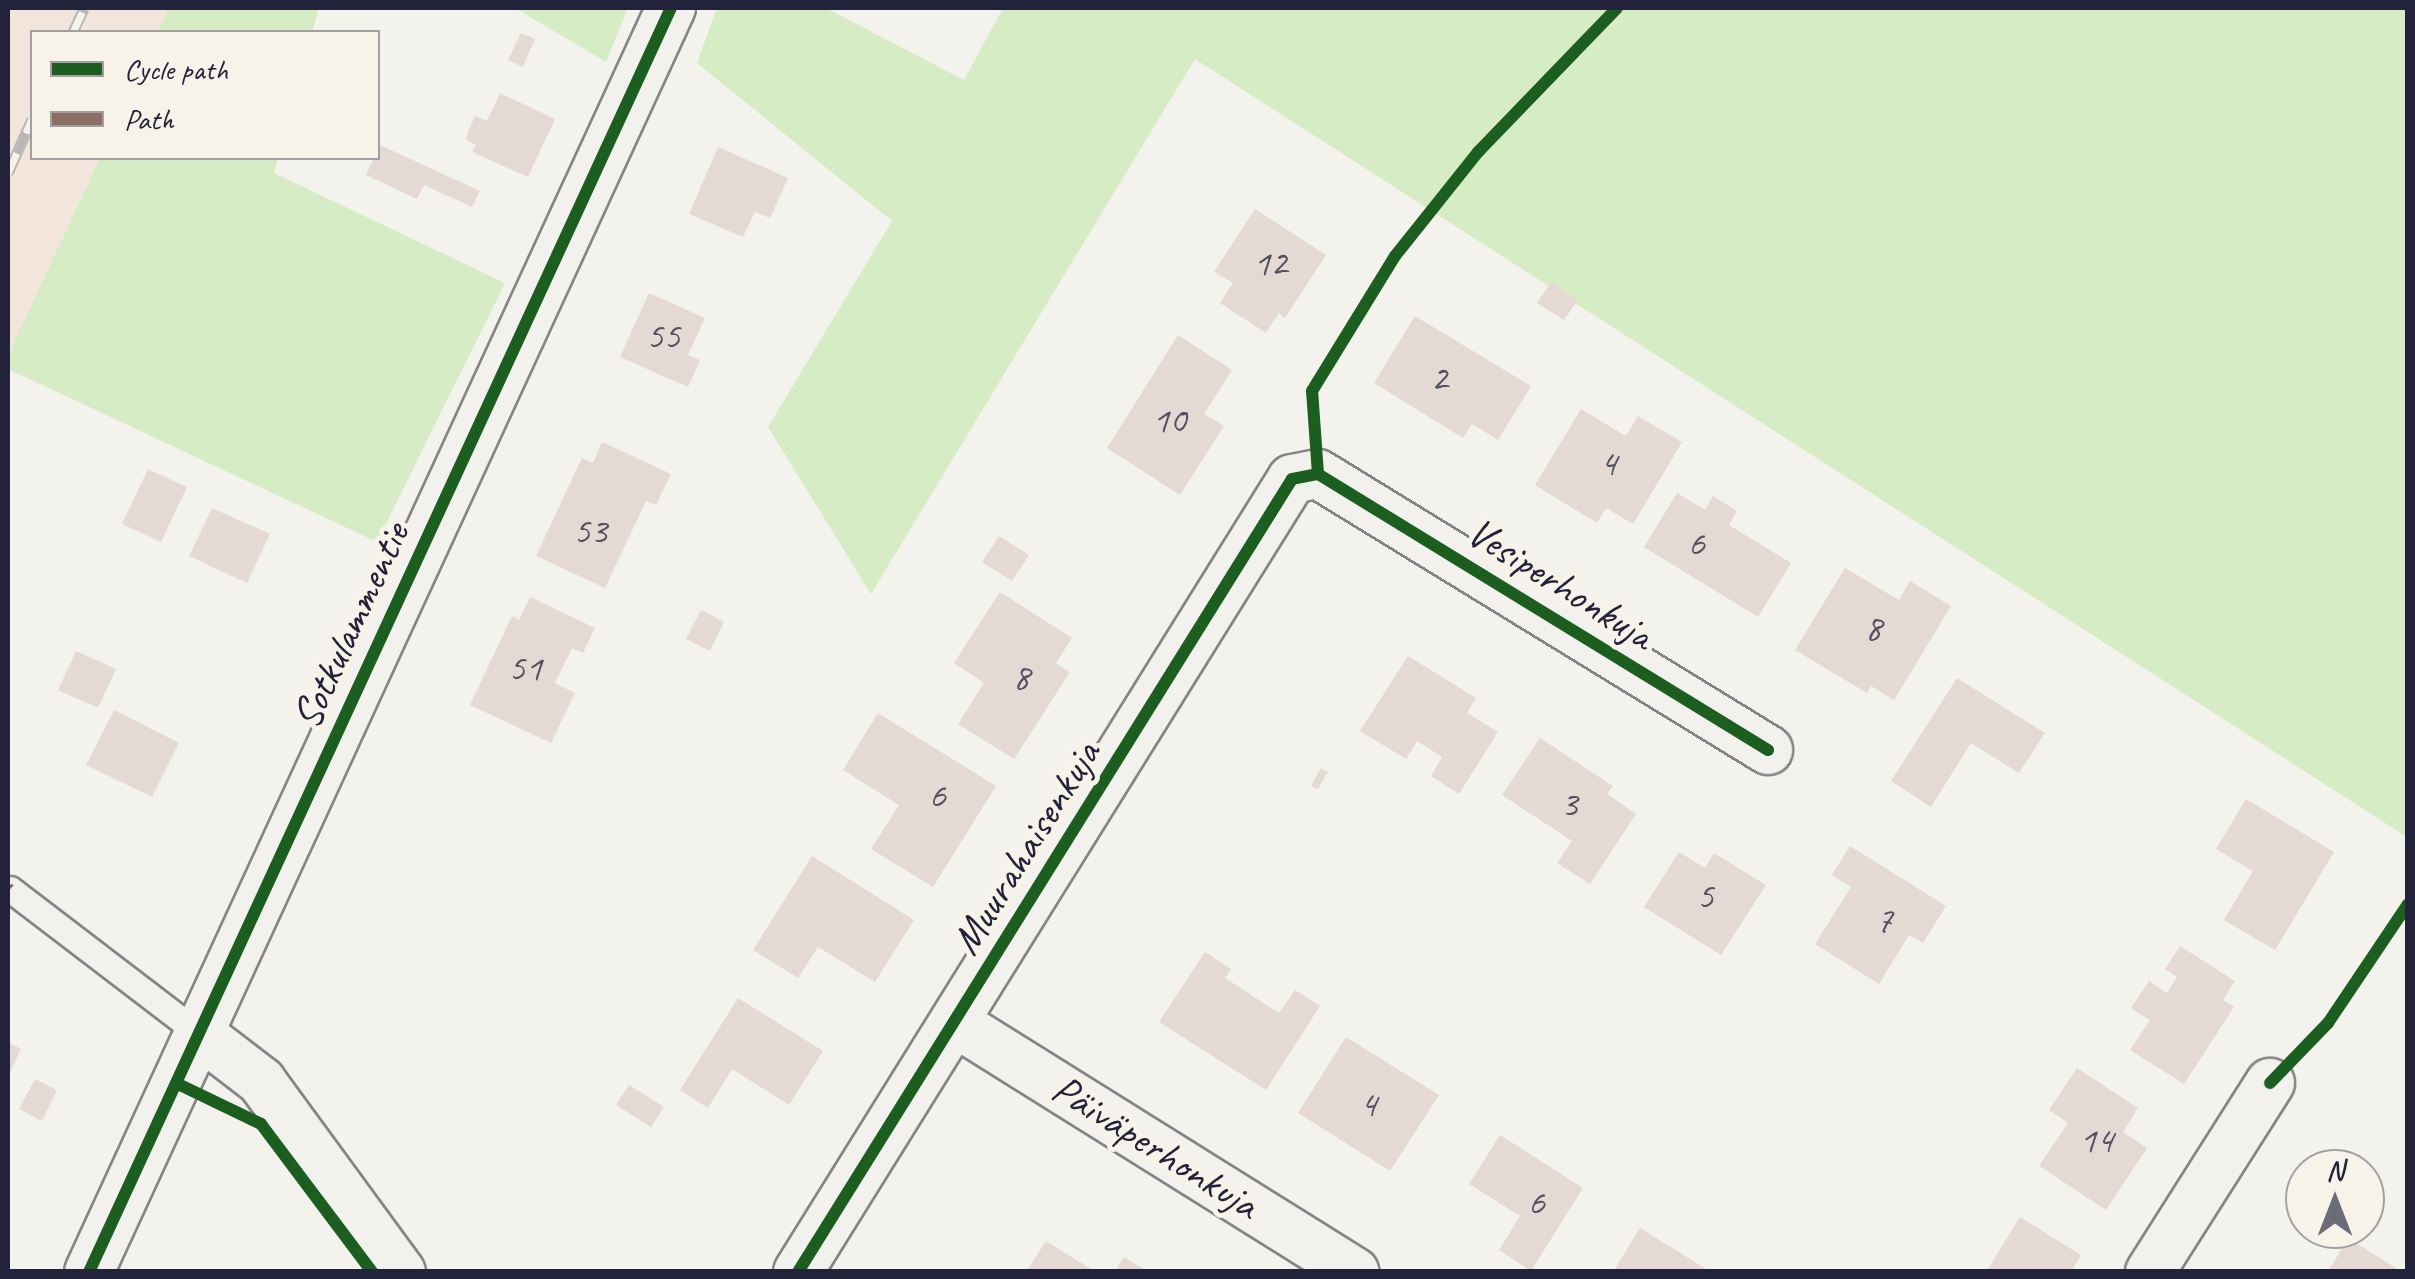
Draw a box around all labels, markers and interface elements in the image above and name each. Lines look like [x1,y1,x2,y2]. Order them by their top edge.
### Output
legend [30,30,380,160]
text: Cycle path [124,50,228,88]
text: Path [124,100,173,138]
house number: 12 [1253,240,1287,286]
house number: 55 [646,313,680,359]
house number: 2 [1430,355,1448,401]
house number: 10 [1152,397,1186,443]
house number: 4 [1599,440,1617,486]
street label: Vesiperhonkuja [1458,507,1662,661]
house number: 53 [573,508,607,554]
street label: Sotkulammentie [281,515,421,737]
house number: 6 [1687,520,1705,566]
house number: 8 [1864,605,1882,651]
house number: 51 [508,645,542,691]
house number: 8 [1012,654,1030,700]
street label: Muurahaisenkuja [941,732,1111,964]
house number: 6 [928,772,946,818]
house number: 3 [1560,781,1578,827]
house number: 5 [1696,873,1714,919]
house number: 7 [1875,897,1893,943]
street label: Päiväperhonkuja [1043,1064,1267,1230]
house number: 4 [1359,1081,1377,1127]
house number: 14 [2079,1117,2113,1163]
north arrow [2285,1149,2385,1249]
text: N [2326,1153,2344,1188]
house number: 6 [1527,1179,1545,1225]

